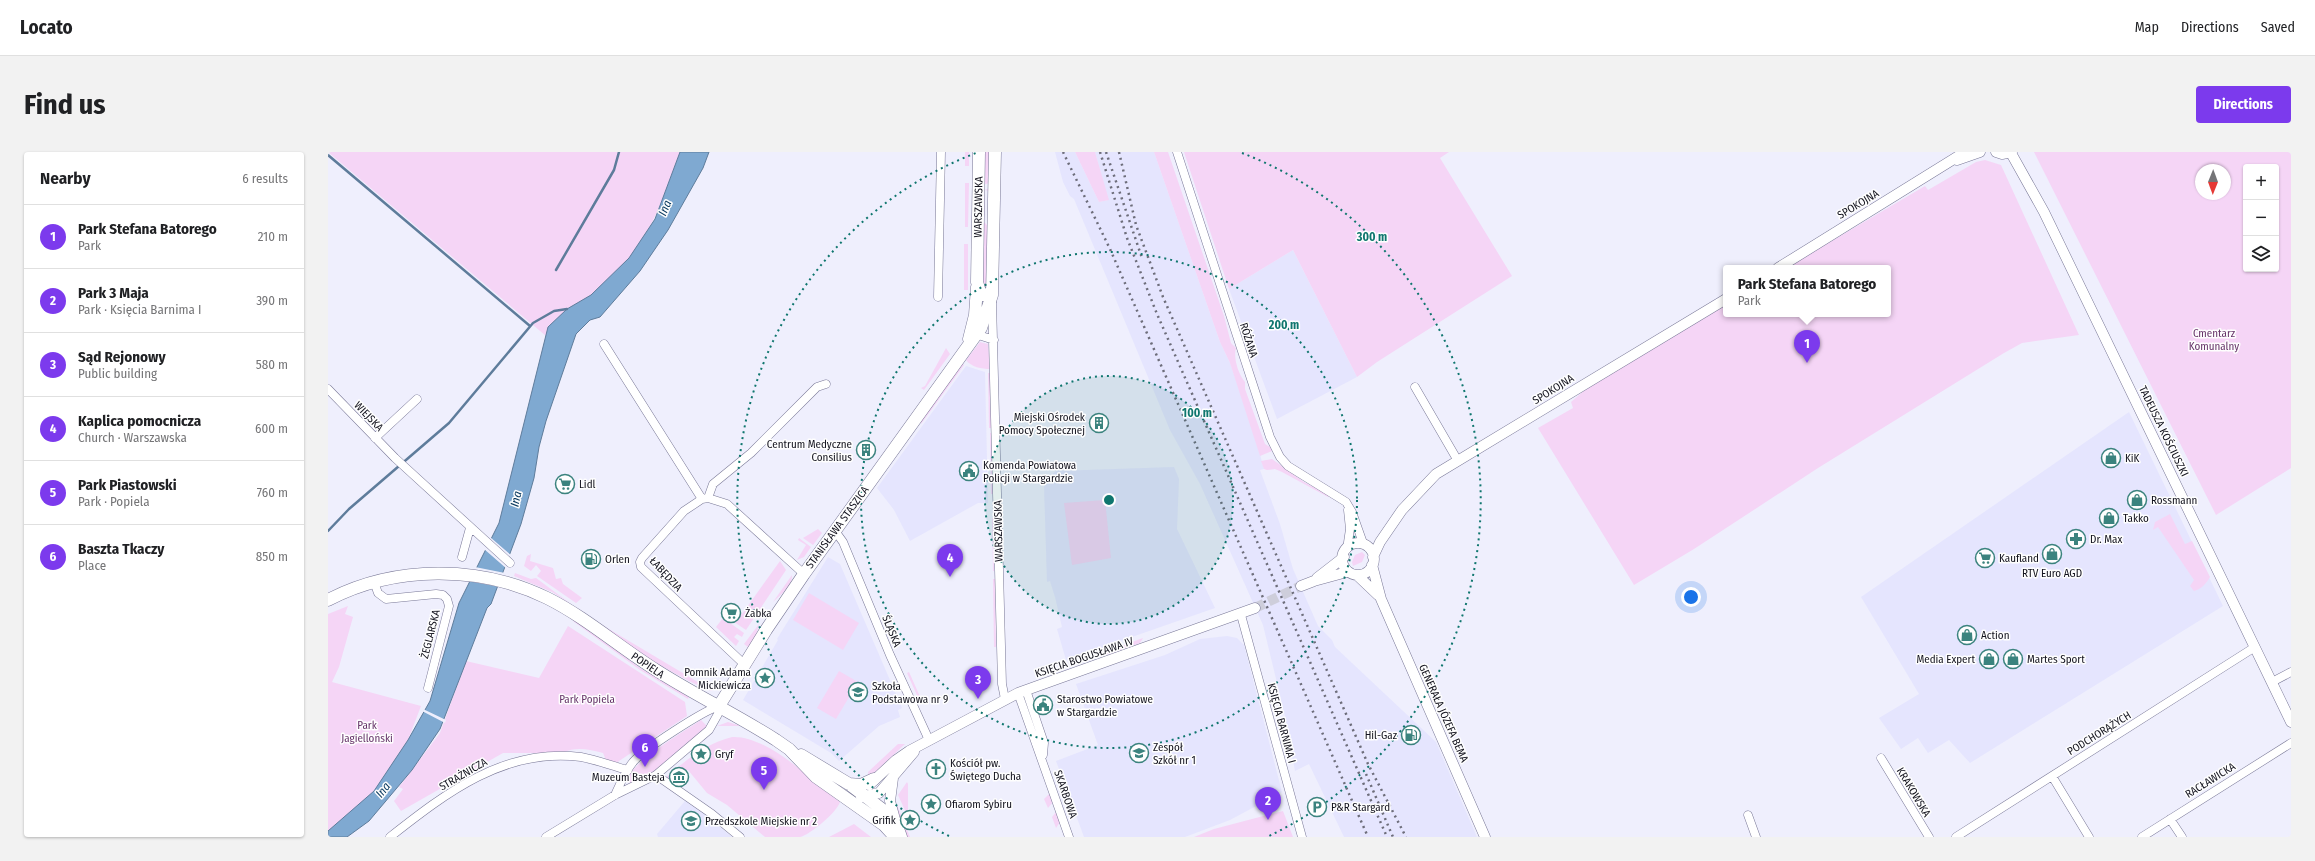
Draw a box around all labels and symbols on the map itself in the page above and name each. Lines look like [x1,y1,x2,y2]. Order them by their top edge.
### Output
north arrow [2195,164,2231,200]
street label: WARSZAWSKA [971,176,986,238]
street label: SPOKOJNA [1835,187,1882,222]
water label: Ina [655,198,675,218]
text: 300 m [1356,230,1387,244]
text: 200 m [1268,318,1299,332]
street label: RÓŻANA [1237,321,1261,359]
park label: Cmentarz Komunalny [2189,327,2239,353]
pin: 1 [1794,330,1820,363]
street label: SPOKOJNA [1530,372,1576,407]
street label: TADEUSZA KOŚCIUSZKI [2136,383,2192,479]
street label: WIEJSKA [351,399,386,434]
text: 100 m [1182,406,1212,420]
place label: Miejski Ośrodek Pomocy Społecznej [999,411,1086,437]
building icon: Miejski Ośrodek Pomocy Społecznej [1088,412,1110,434]
place label: Centrum Medyczne Consilius [767,438,852,464]
building icon: Centrum Medyczne Consilius [855,439,877,461]
shop icon: KiK [2100,447,2122,469]
place label: KiK [2125,452,2140,465]
place label: Komenda Powiatowa Policji w Stargardzie [983,459,1076,485]
public building icon: Komenda Powiatowa Policji w Stargardzie [958,460,980,482]
supermarket icon: Lidl [554,473,576,495]
place label: Lidl [579,478,596,491]
street label: STANISŁAWA STASZICA [803,484,872,571]
shop icon: Rossmann [2126,489,2148,511]
water label: Ina [507,490,525,508]
centre of rings [1102,493,1116,507]
place label: Rossmann [2151,494,2197,507]
street label: WARSZAWSKA [991,500,1006,562]
shop icon: Takko [2098,507,2120,529]
place label: Takko [2123,512,2149,525]
pharmacy icon: Dr. Max [2065,528,2087,550]
place label: Dr. Max [2090,533,2122,546]
shop icon: RTV Euro AGD [2041,543,2063,565]
pin: 4 [937,544,963,577]
supermarket icon: Kaufland [1974,547,1996,569]
fuel station icon: Orlen [580,548,602,570]
place label: Kaufland [1999,552,2039,565]
place label: Orlen [605,553,630,566]
street label: ŁABĘDZIA [647,555,685,594]
place label: RTV Euro AGD [2022,567,2082,580]
your location [1681,587,1701,607]
supermarket icon: Żabka [720,602,742,624]
place label: Żabka [745,606,772,620]
street label: ŻEGLARSKA [417,608,443,660]
street label: ŚLĄSKA [879,613,905,649]
shop icon: Action [1956,624,1978,646]
place label: Action [1981,629,2009,642]
street label: KSIĘCIA BOGUSŁAWA IV [1033,634,1135,680]
shop icon: Media Expert [1978,648,2000,670]
shop icon: Martes Sport [2002,648,2024,670]
street label: POPIELA [629,650,667,681]
place label: Media Expert [1916,653,1975,666]
place label: Martes Sport [2027,653,2085,666]
street label: GENERAŁA JÓZEFA BEMA [1416,662,1472,764]
place label: Pomnik Adama Mickiewicza [684,666,751,692]
pin: 3 [965,666,991,699]
place icon: Pomnik Adama Mickiewicza [754,667,776,689]
place label: Szkoła Podstawowa nr 9 [872,680,948,706]
school or university icon: Szkoła Podstawowa nr 9 [847,681,869,703]
street label: KSIĘCIA BARNIMA I [1265,682,1298,765]
park label: Park Popiela [559,693,615,706]
place label: Starostwo Powiatowe w Stargardzie [1057,693,1153,719]
public building icon: Starostwo Powiatowe w Stargardzie [1032,694,1054,716]
street label: PODCHORĄŻYCH [2065,708,2133,758]
park label: Park Jagielloński [341,719,393,745]
fuel station icon: Hil-Gaz [1400,724,1422,746]
place label: Hil-Gaz [1365,729,1398,742]
pin: 6 [632,734,658,767]
place label: Zespół Szkół nr 1 [1153,741,1196,767]
school or university icon: Zespół Szkół nr 1 [1128,742,1150,764]
place icon: Gryf [690,743,712,765]
place label: Gryf [715,748,734,761]
street label: STRAŻNICZA [436,754,490,793]
pin: 5 [751,757,777,790]
place label: Kościół pw. Świętego Ducha [950,757,1021,783]
church icon: Kościół pw. Świętego Ducha [925,758,947,780]
street label: RACŁAWICKA [2183,760,2238,801]
street label: KRAKOWSKA [1894,765,1934,820]
museum icon: Muzeum Basteja [668,766,690,788]
street label: SKARBOWA [1051,768,1080,820]
place label: Muzeum Basteja [592,771,665,784]
water label: Ina [373,780,393,800]
pin: 2 [1255,787,1281,820]
place icon: Ofiarom Sybiru [920,793,942,815]
parking icon: P&R Stargard [1306,796,1328,818]
place label: Ofiarom Sybiru [945,798,1012,811]
place label: P&R Stargard [1331,801,1390,814]
place icon: Grifik [899,809,921,831]
school or university icon: Przedszkole Miejskie nr 2 [680,810,702,832]
place label: Grifik [872,814,897,827]
place label: Przedszkole Miejskie nr 2 [705,815,817,828]

